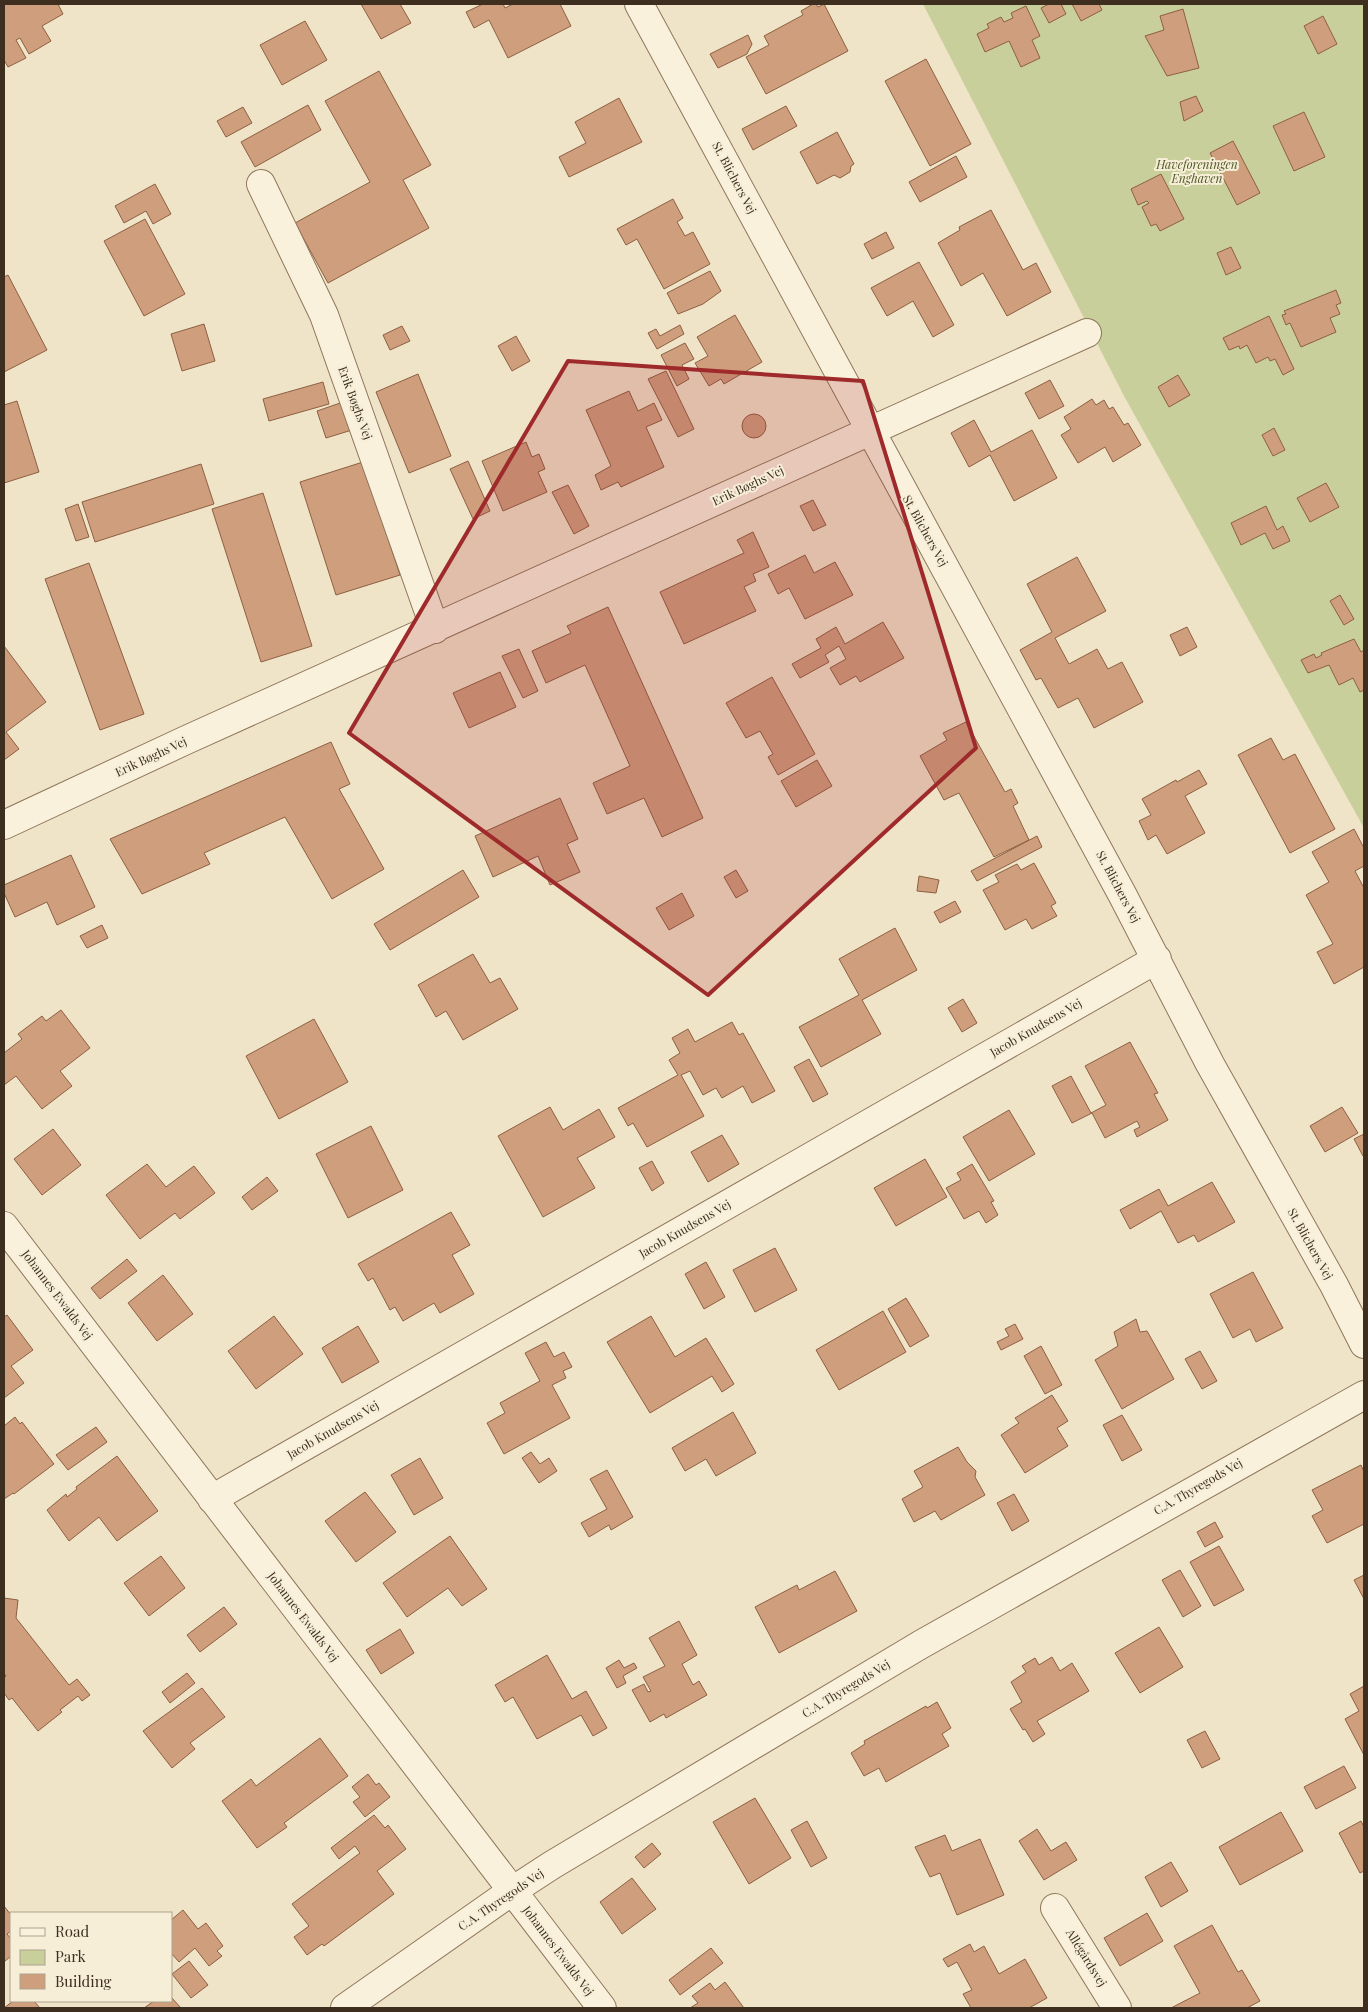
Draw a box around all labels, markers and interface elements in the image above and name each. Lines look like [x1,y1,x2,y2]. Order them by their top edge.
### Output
street label: St. Blichers Vej [709,139,761,216]
park label: Haveforeningen Enghaven [1155,156,1238,186]
street label: Erik Bøghs Vej [335,364,377,442]
street label: Erik Bøghs Vej [709,462,786,509]
street label: St. Blichers Vej [900,492,952,569]
street label: Erik Bøghs Vej [112,733,189,780]
street label: St. Blichers Vej [1093,848,1145,925]
street label: Jacob Knudsens Vej [986,994,1084,1060]
street label: Jacob Knudsens Vej [635,1195,733,1261]
street label: St. Blichers Vej [1285,1205,1337,1282]
street label: Johannes Ewalds Vej [18,1245,97,1343]
street label: Jacob Knudsens Vej [283,1396,381,1462]
street label: C.A. Thyregods Vej [1150,1454,1245,1518]
street label: Johannes Ewalds Vej [264,1567,343,1665]
street label: C.A. Thyregods Vej [799,1656,892,1721]
street label: C.A. Thyregods Vej [455,1865,546,1934]
street label: Johannes Ewalds Vej [519,1901,598,1999]
legend [10,1912,172,2002]
text: Road [55,1921,89,1941]
street label: Allégårdsvej [1062,1925,1111,1989]
text: Park [55,1946,87,1966]
text: Building [55,1971,112,1991]

